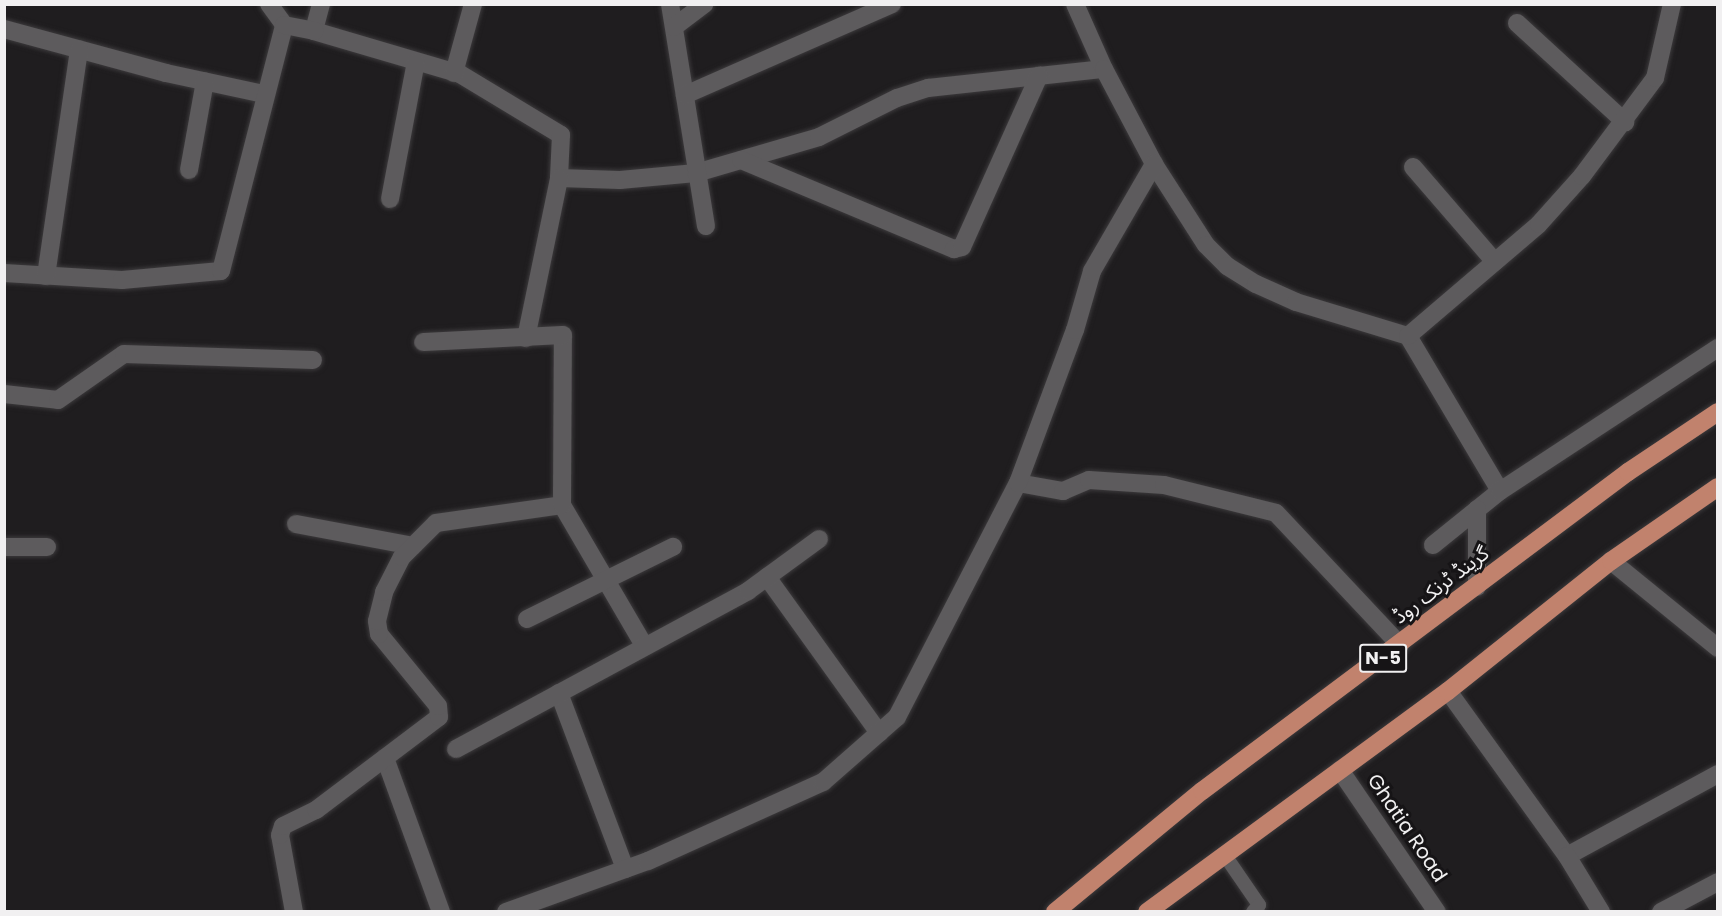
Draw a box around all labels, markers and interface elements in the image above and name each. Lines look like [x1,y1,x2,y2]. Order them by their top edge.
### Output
street label: گرینڈ ٹرنک روڈ [1388,541,1494,629]
road number: N-5 [1359,643,1407,673]
street label: Ghatia Road [1362,769,1452,887]

